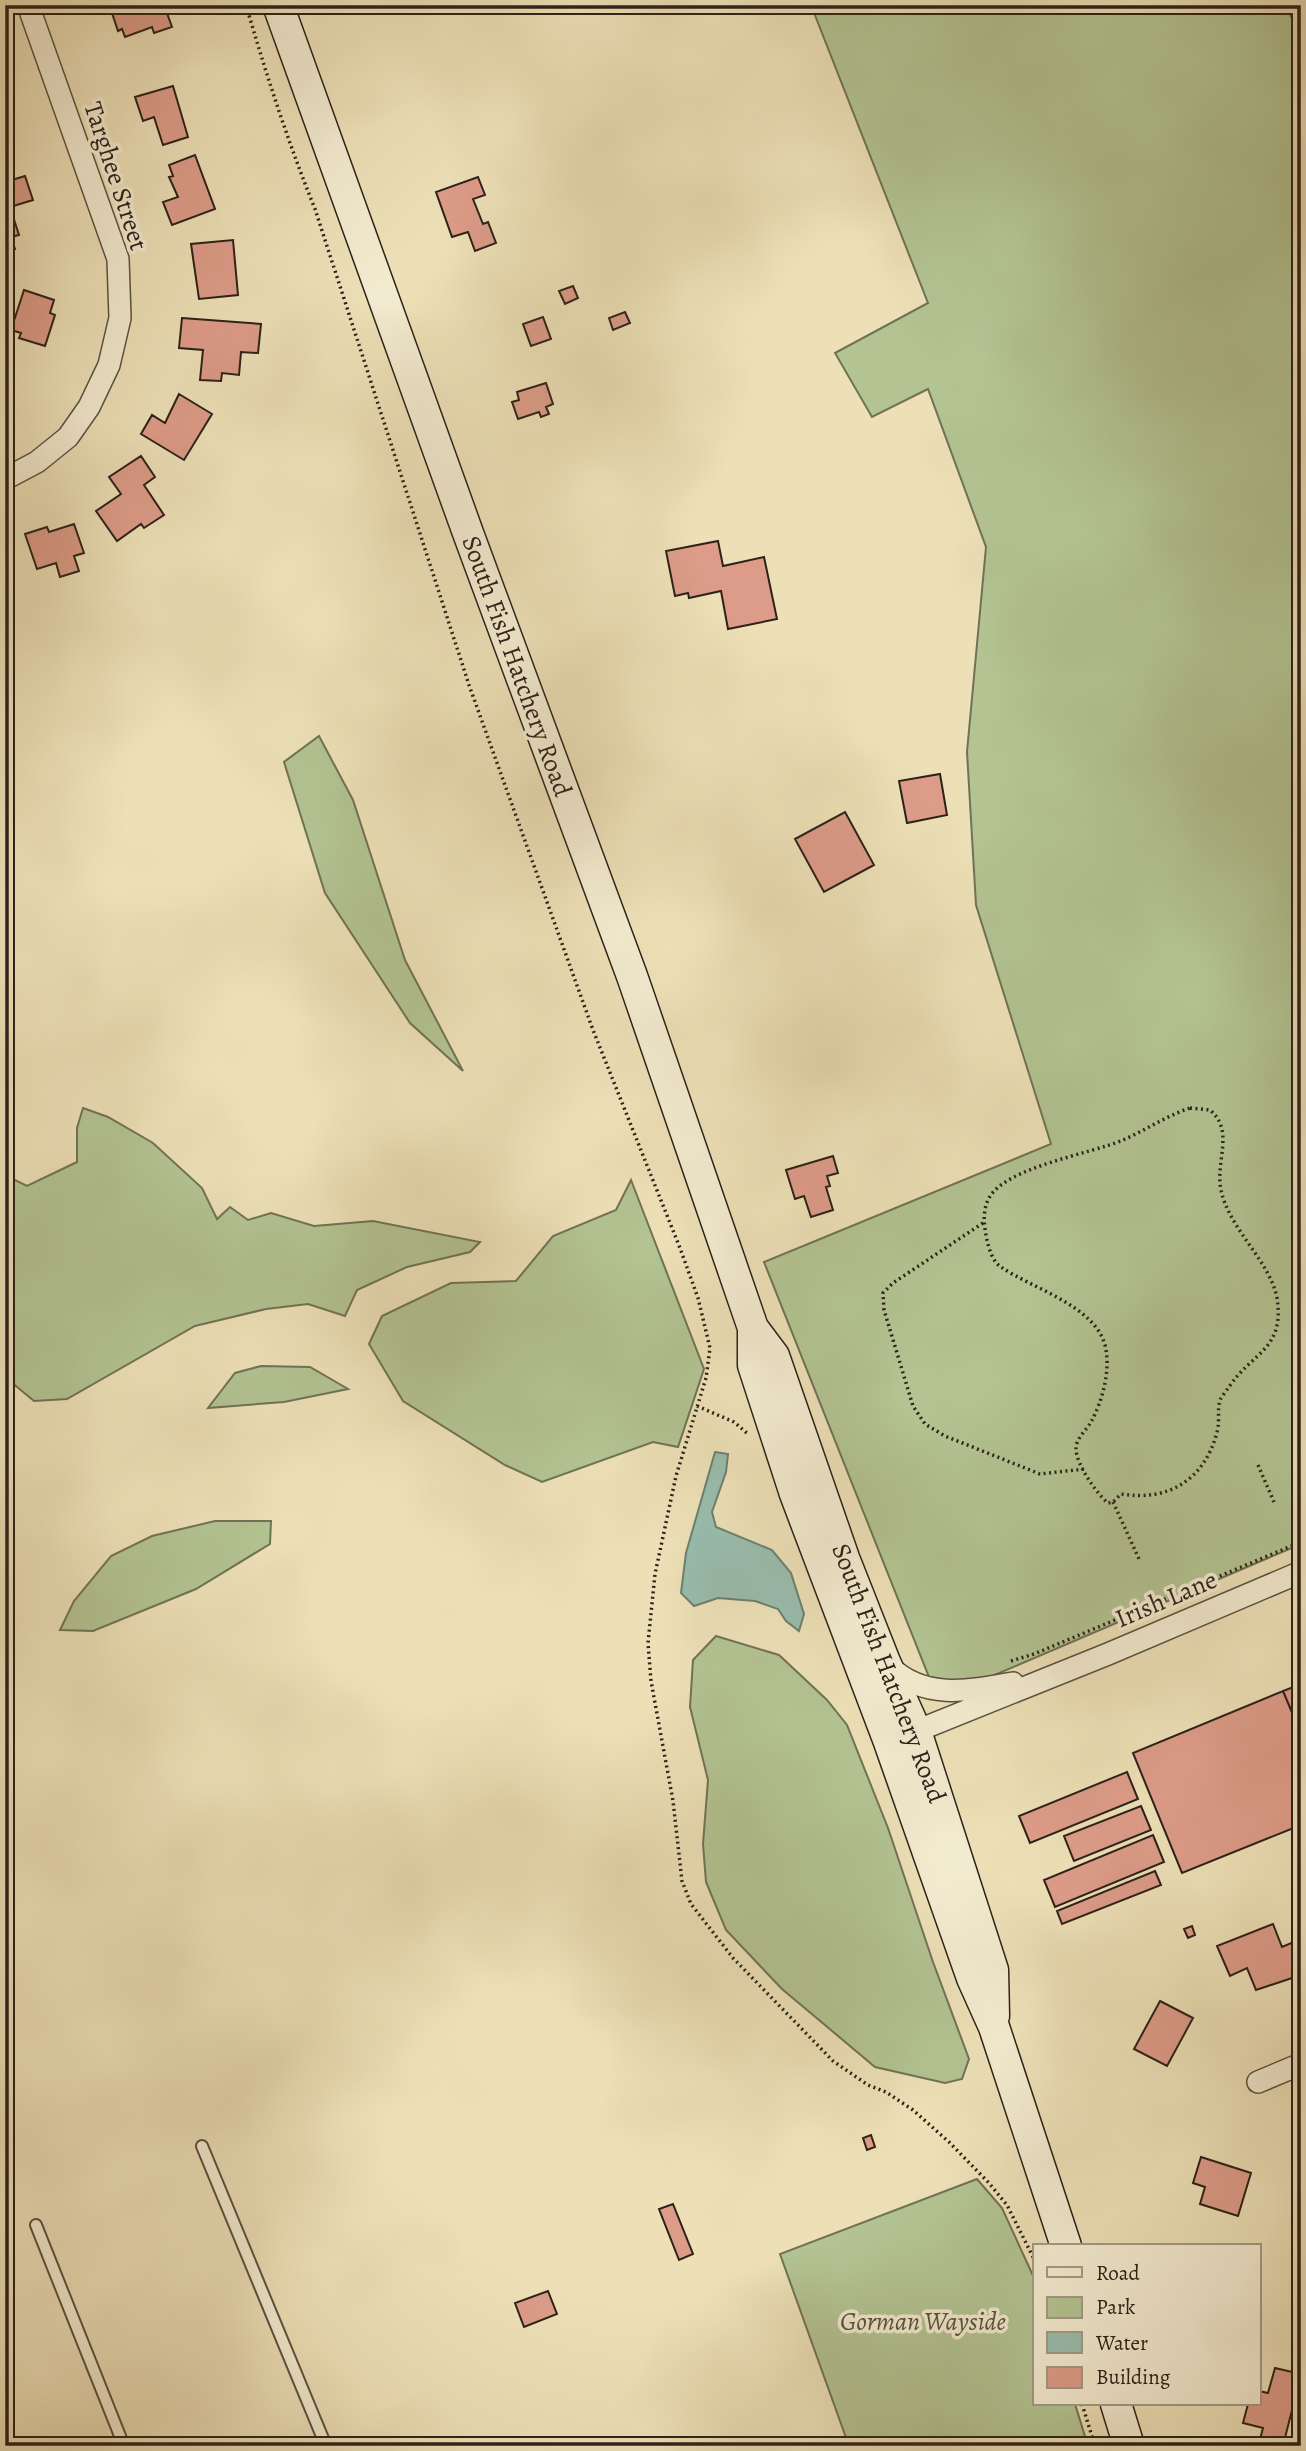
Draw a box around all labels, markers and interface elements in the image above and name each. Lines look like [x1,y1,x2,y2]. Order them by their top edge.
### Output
street label: Targhee Street [76,97,157,255]
street label: South Fish Hatchery Road [454,531,580,801]
street label: South Fish Hatchery Road [823,1538,955,1808]
street label: Irish Lane [1110,1562,1222,1636]
legend [1033,2244,1260,2406]
text: Road [1096,2259,1140,2287]
text: Park [1096,2293,1136,2321]
park label: Gorman Wayside [840,2304,1006,2339]
text: Water [1095,2329,1148,2357]
text: Building [1096,2363,1171,2391]

